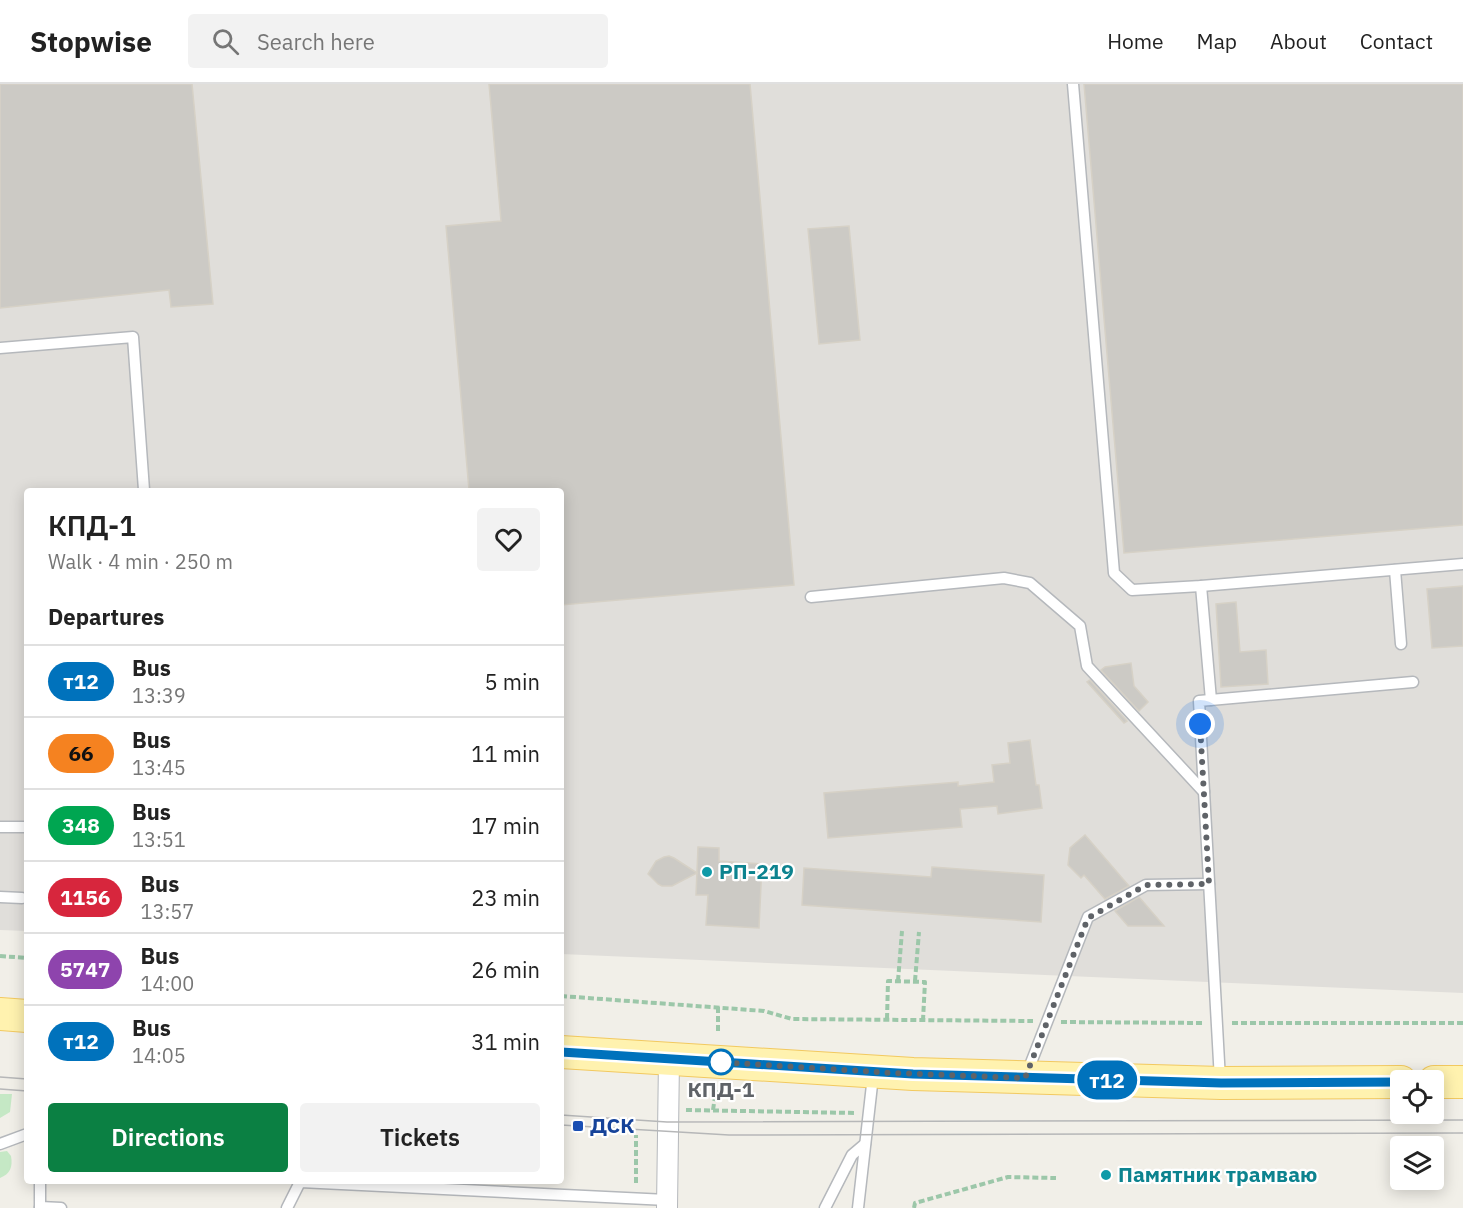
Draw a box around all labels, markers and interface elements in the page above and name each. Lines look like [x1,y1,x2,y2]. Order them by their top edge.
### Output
search box [188,14,608,68]
text: Stopwise [30,23,152,60]
icon: search [209,25,242,58]
text: Search here [257,27,375,56]
text: Home [1107,27,1164,55]
text: Map [1197,27,1237,55]
text: About [1270,27,1327,55]
text: Contact [1360,27,1433,55]
text: КПД-1 [48,507,136,544]
button: heart [477,508,540,571]
text: Walk · 4 min · 250 m [48,548,233,575]
text: Departures [48,602,164,631]
text: Bus [132,653,171,682]
text: т12 [63,667,99,695]
text: 5 min [484,667,540,696]
text: 13:39 [132,682,186,709]
your location [1185,709,1215,739]
text: Bus [132,725,171,754]
text: 66 [68,739,94,767]
text: 11 min [471,739,540,768]
text: 13:45 [132,754,186,781]
text: Bus [132,797,171,826]
text: 348 [62,811,100,839]
text: 17 min [471,811,540,840]
text: 13:51 [132,826,186,853]
place label: РП-219 [719,857,794,885]
marker: РП-219 [700,865,714,879]
text: Bus [140,869,179,898]
text: 1156 [60,883,110,911]
text: 23 min [471,883,540,912]
text: 13:57 [140,898,194,925]
text: Bus [140,941,179,970]
text: 5747 [60,955,110,983]
text: 26 min [471,955,540,984]
text: 14:00 [140,970,194,997]
text: Bus [132,1013,171,1042]
text: т12 [63,1027,99,1055]
text: 31 min [471,1027,540,1056]
text: 14:05 [132,1042,186,1069]
marker: КПД-1 [708,1049,734,1075]
line badge: т12 [1072,1060,1142,1100]
text: т12 [1089,1066,1125,1094]
map controls [1390,1070,1444,1190]
button: locate [1390,1070,1444,1124]
place label: КПД-1 [688,1075,755,1103]
button: Directions [48,1103,288,1172]
button: Tickets [300,1103,540,1172]
place label: ДСК [590,1111,634,1139]
marker: ДСК [571,1119,585,1133]
button: layers [1390,1136,1444,1190]
place label: Памятник трамваю [1118,1160,1317,1188]
marker: Памятник трамваю [1099,1168,1113,1182]

